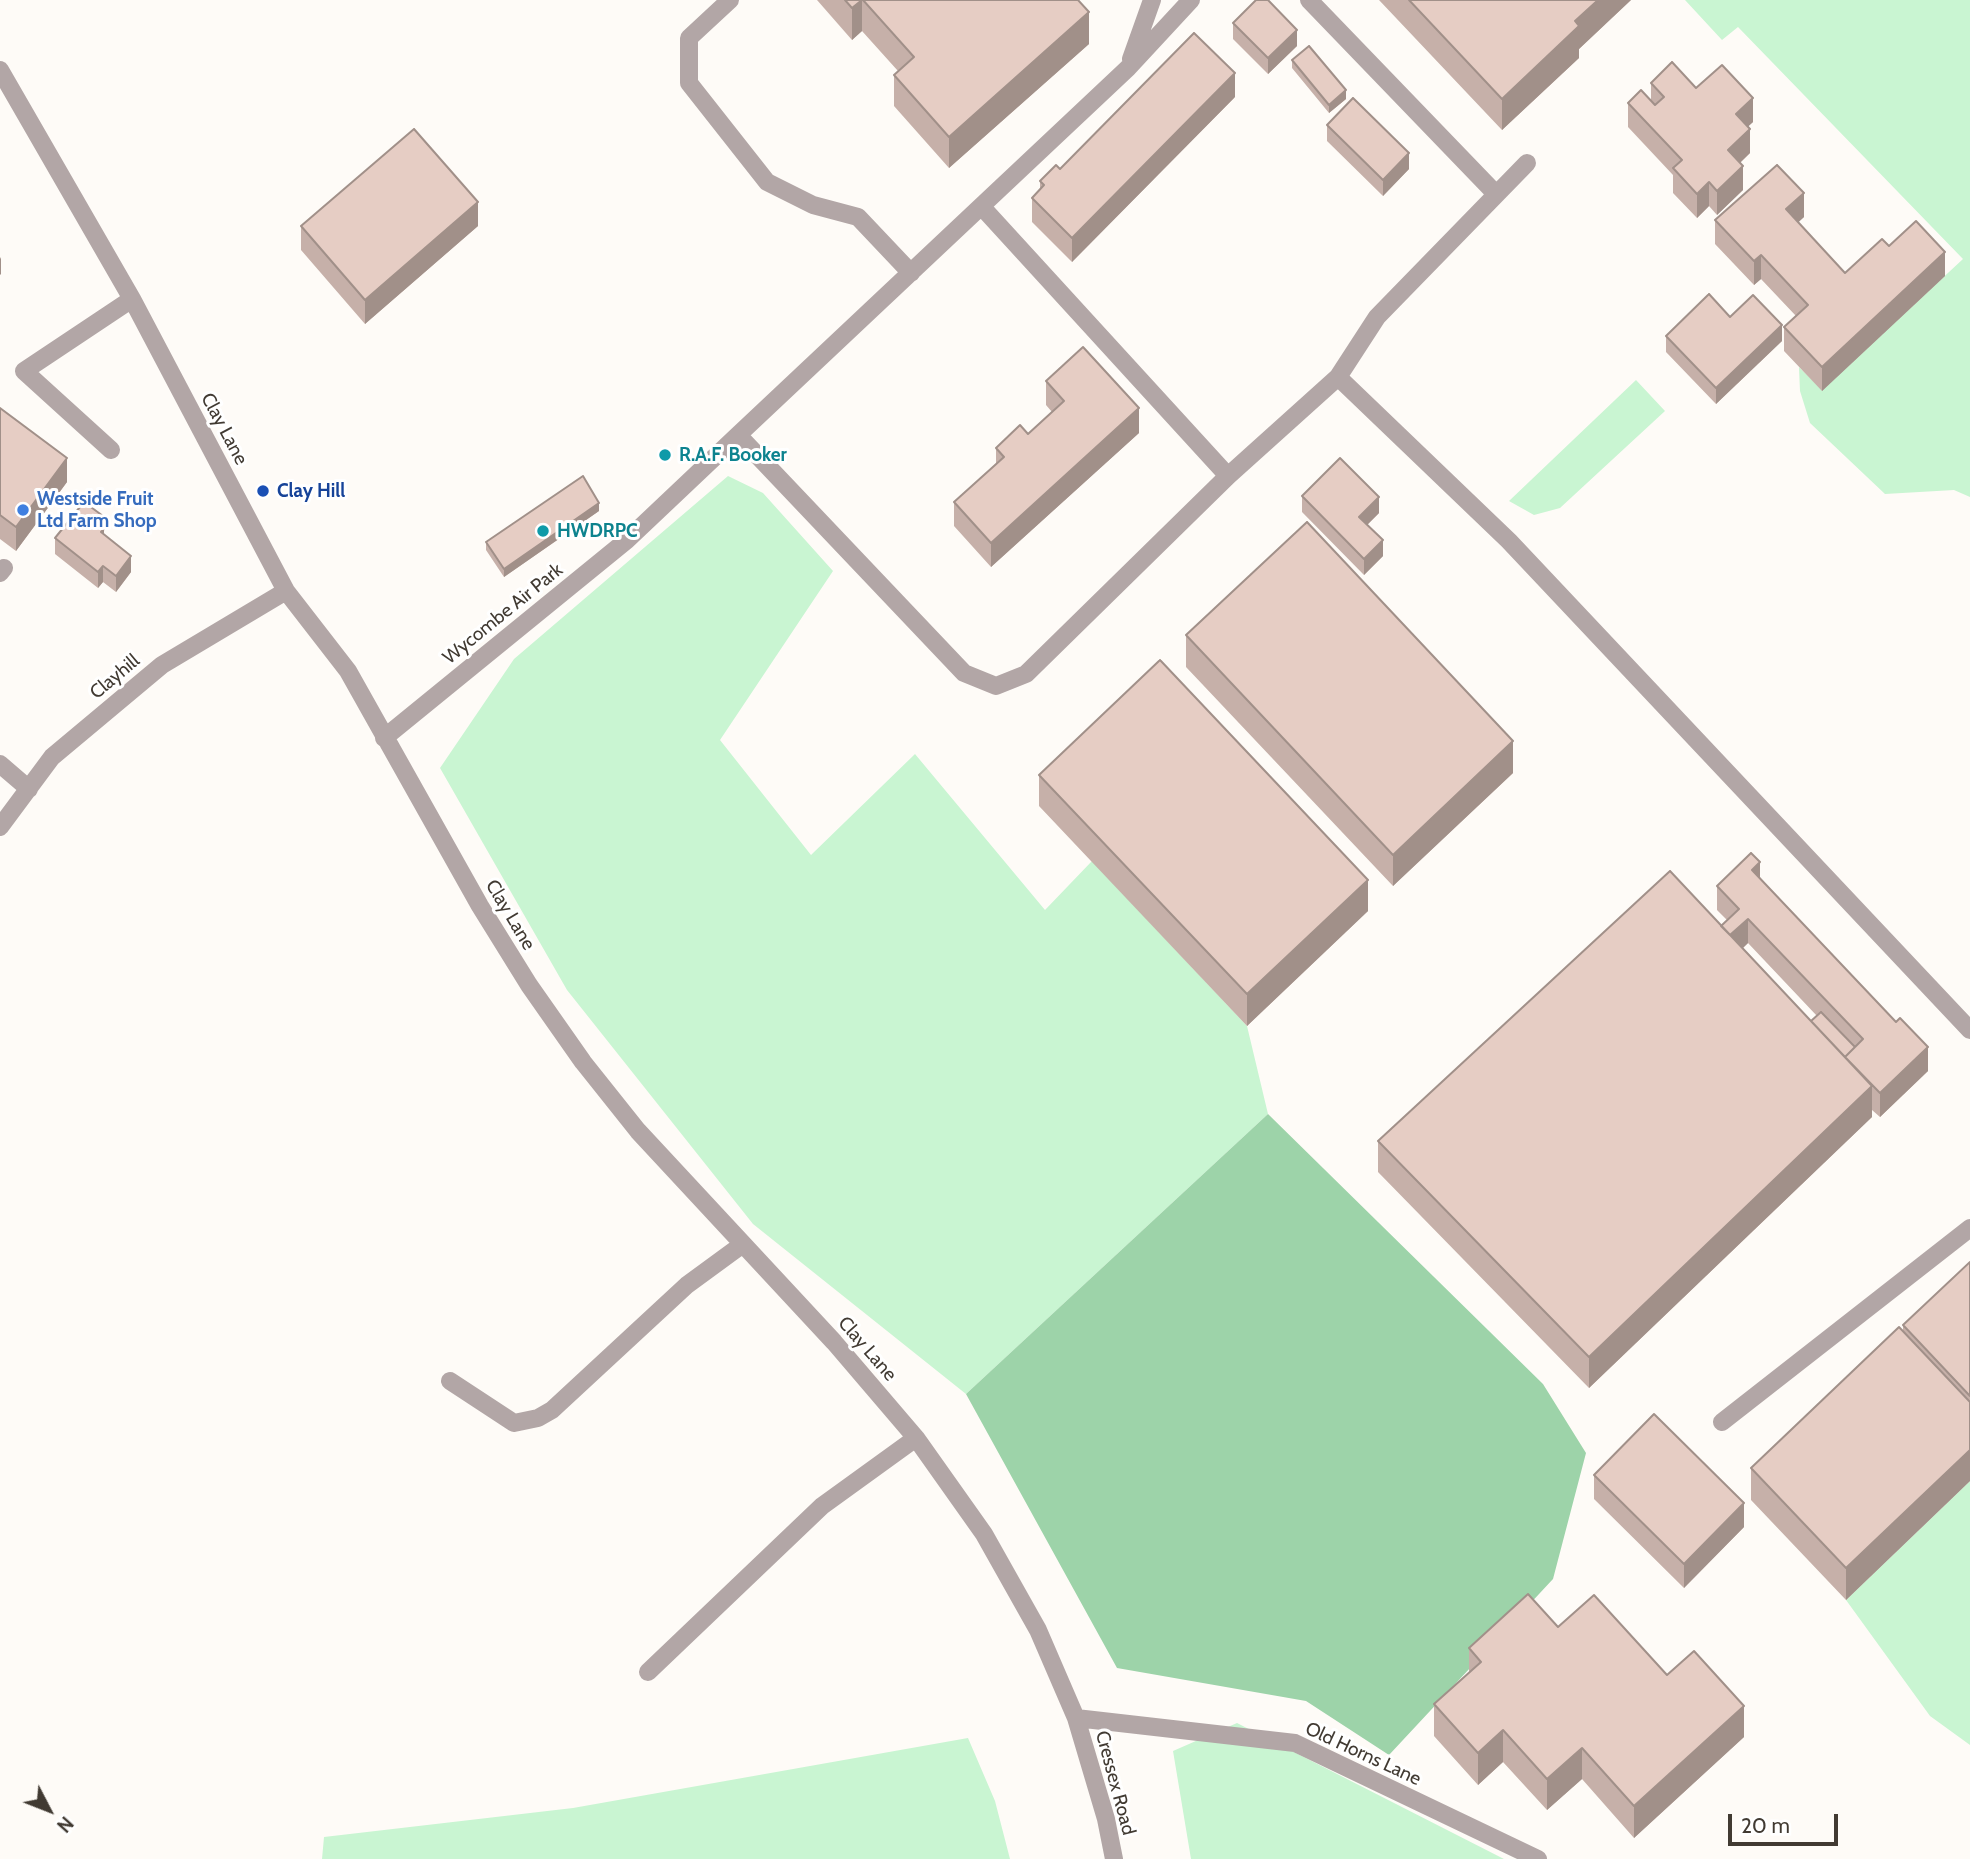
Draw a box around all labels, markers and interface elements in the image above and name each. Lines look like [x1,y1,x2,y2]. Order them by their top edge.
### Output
street label: Clay Lane [196,389,252,469]
place label: R.A.F. Booker [679,444,787,466]
marker: R.A.F. Booker [657,447,673,463]
place label: Clay Hill [277,480,345,502]
marker: Clay Hill [255,483,271,499]
place label: Westside Fruit Ltd Farm Shop [37,488,157,532]
marker: Westside Fruit Ltd Farm Shop [15,502,31,518]
place label: HWDRPC [557,520,638,542]
marker: HWDRPC [535,523,551,539]
street label: Wycombe Air Park [438,559,568,669]
street label: Clayhill [86,650,144,704]
street label: Clay Lane [480,876,540,954]
street label: Clay Lane [833,1312,901,1386]
street label: Old Horns Lane [1302,1717,1424,1791]
street label: Cressex Road [1090,1728,1140,1838]
north arrow [14,1775,84,1845]
scale bar [1732,1800,1842,1844]
text: N [52,1812,78,1837]
text: 20 m [1741,1813,1790,1838]

